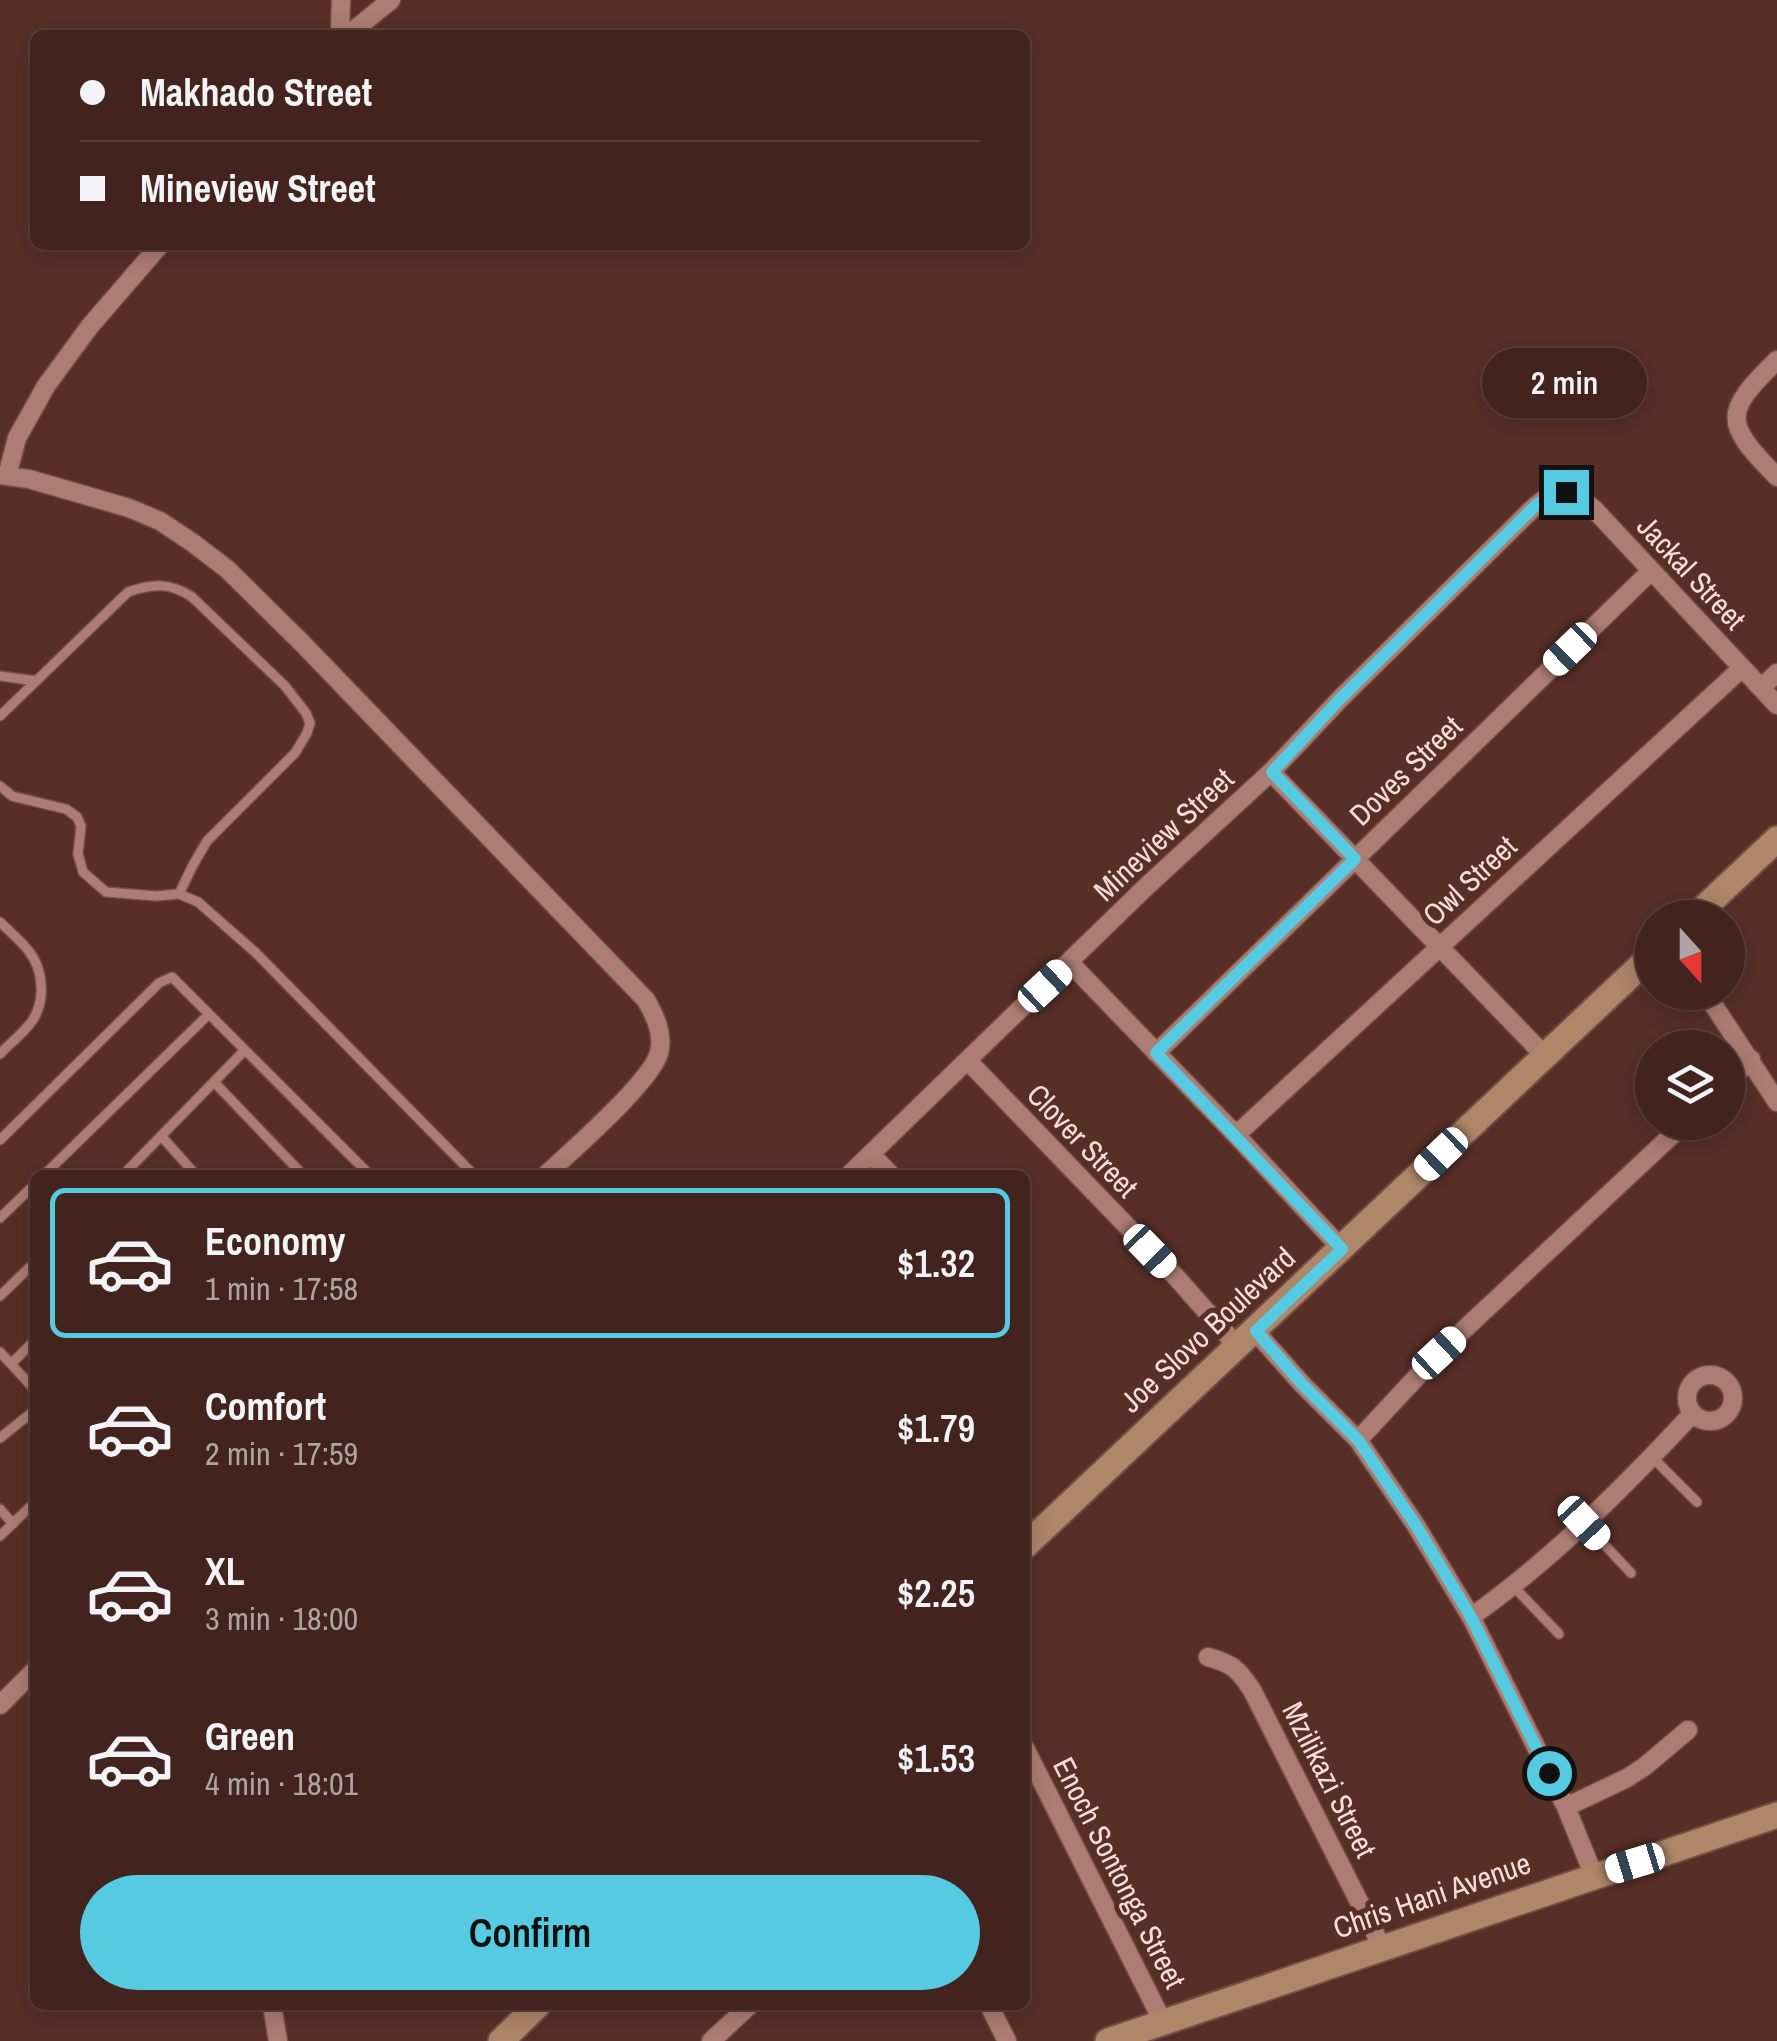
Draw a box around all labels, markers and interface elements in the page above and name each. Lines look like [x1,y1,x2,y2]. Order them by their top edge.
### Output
text: Makhado Street [140,67,372,118]
text: Mineview Street [140,163,376,214]
callout: 2 min [1484,347,1648,417]
text: 2 min [1531,361,1598,404]
route end [1544,470,1589,515]
street label: Jackal Street [1629,507,1755,638]
car [1538,617,1602,681]
street label: Doves Street [1340,706,1470,834]
street label: Mineview Street [1085,759,1242,910]
street label: Owl Street [1414,826,1525,934]
north arrow [1635,900,1745,1010]
map controls [1635,900,1745,1140]
car [1013,955,1077,1017]
button: layers [1635,1030,1745,1140]
street label: Clover Street [1018,1075,1147,1206]
car [1409,1122,1473,1186]
text: Economy [205,1216,345,1267]
icon: car [85,1218,175,1308]
car [1118,1219,1182,1283]
text: $1.32 [897,1238,975,1289]
street label: Joe Slovo Boulevard [1111,1238,1303,1421]
text: 1 min · 17:58 [205,1267,358,1310]
car [1407,1322,1471,1384]
text: Comfort [205,1381,326,1432]
icon: car [85,1383,175,1473]
text: $1.79 [897,1403,975,1454]
text: 2 min · 17:59 [205,1432,358,1475]
car [1553,1491,1615,1555]
text: XL [205,1546,245,1597]
icon: car [85,1548,175,1638]
text: $2.25 [897,1568,975,1619]
text: 3 min · 18:00 [205,1597,358,1640]
street label: Mzilikazi Street [1274,1695,1386,1864]
text: Green [205,1711,295,1762]
icon: car [85,1713,175,1803]
text: $1.53 [897,1733,975,1784]
street label: Enoch Sontonga Street [1044,1750,1196,1995]
route start [1527,1751,1572,1796]
text: 4 min · 18:01 [205,1762,358,1805]
car [1602,1840,1668,1886]
street label: Chris Hani Avenue [1328,1843,1536,1948]
button: Confirm [80,1875,980,1990]

